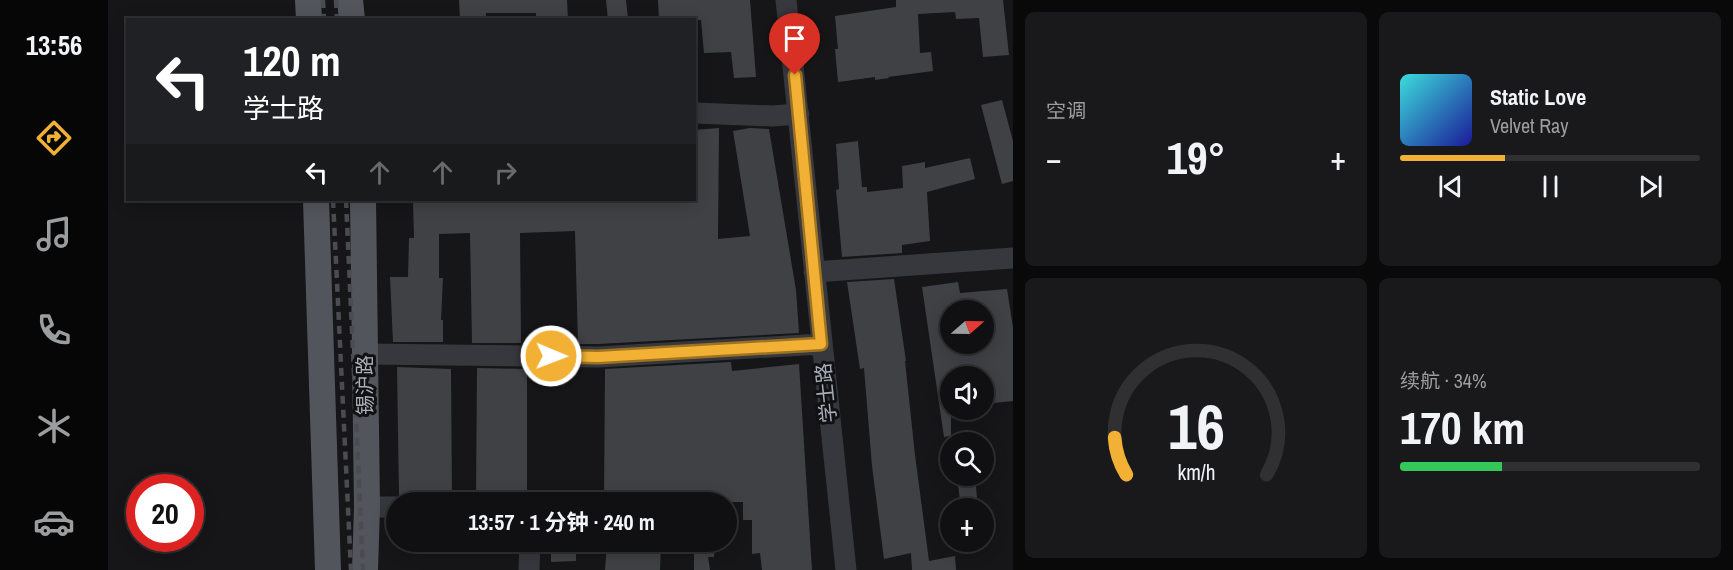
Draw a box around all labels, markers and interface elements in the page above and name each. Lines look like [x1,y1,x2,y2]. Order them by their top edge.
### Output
pin [769,13,820,75]
icon: arrive [778,22,811,55]
text: 13:56 [26,27,82,63]
text: 120 m [243,33,341,89]
icon: left [144,42,222,120]
text: Static Love [1490,82,1586,112]
text: 学士路 [243,90,324,126]
text: 空调 [1046,97,1086,124]
text: Velvet Ray [1490,112,1568,139]
icon: directions [33,117,75,159]
text: 19° [1166,127,1226,188]
text: − [1046,136,1062,180]
text: + [1330,136,1346,180]
icon: left [300,156,333,189]
icon: ahead [363,156,396,189]
icon: ahead [426,156,459,189]
icon: right [489,156,522,189]
icon: previous [1434,170,1467,203]
icon: pause [1534,170,1567,203]
icon: next [1634,170,1667,203]
icon: music [33,213,75,255]
north arrow [940,300,994,354]
map controls [940,300,994,552]
icon: phone [33,309,75,351]
position arrow [519,324,583,388]
street label: 锡沪路 [351,355,378,415]
street label: 学士路 [809,362,842,424]
button: sound [940,366,994,420]
text: 续航 · 34% [1400,367,1487,394]
text: 16 [1168,384,1224,468]
text: 170 km [1400,397,1525,458]
icon: climate [33,405,75,447]
button: search [940,432,994,486]
text: km/h [1177,458,1215,487]
speed limit sign: 20 [126,474,204,552]
button: + [940,498,994,552]
icon: car [33,501,75,543]
text: 13:57 · 1 分钟 · 240 m [468,507,655,537]

